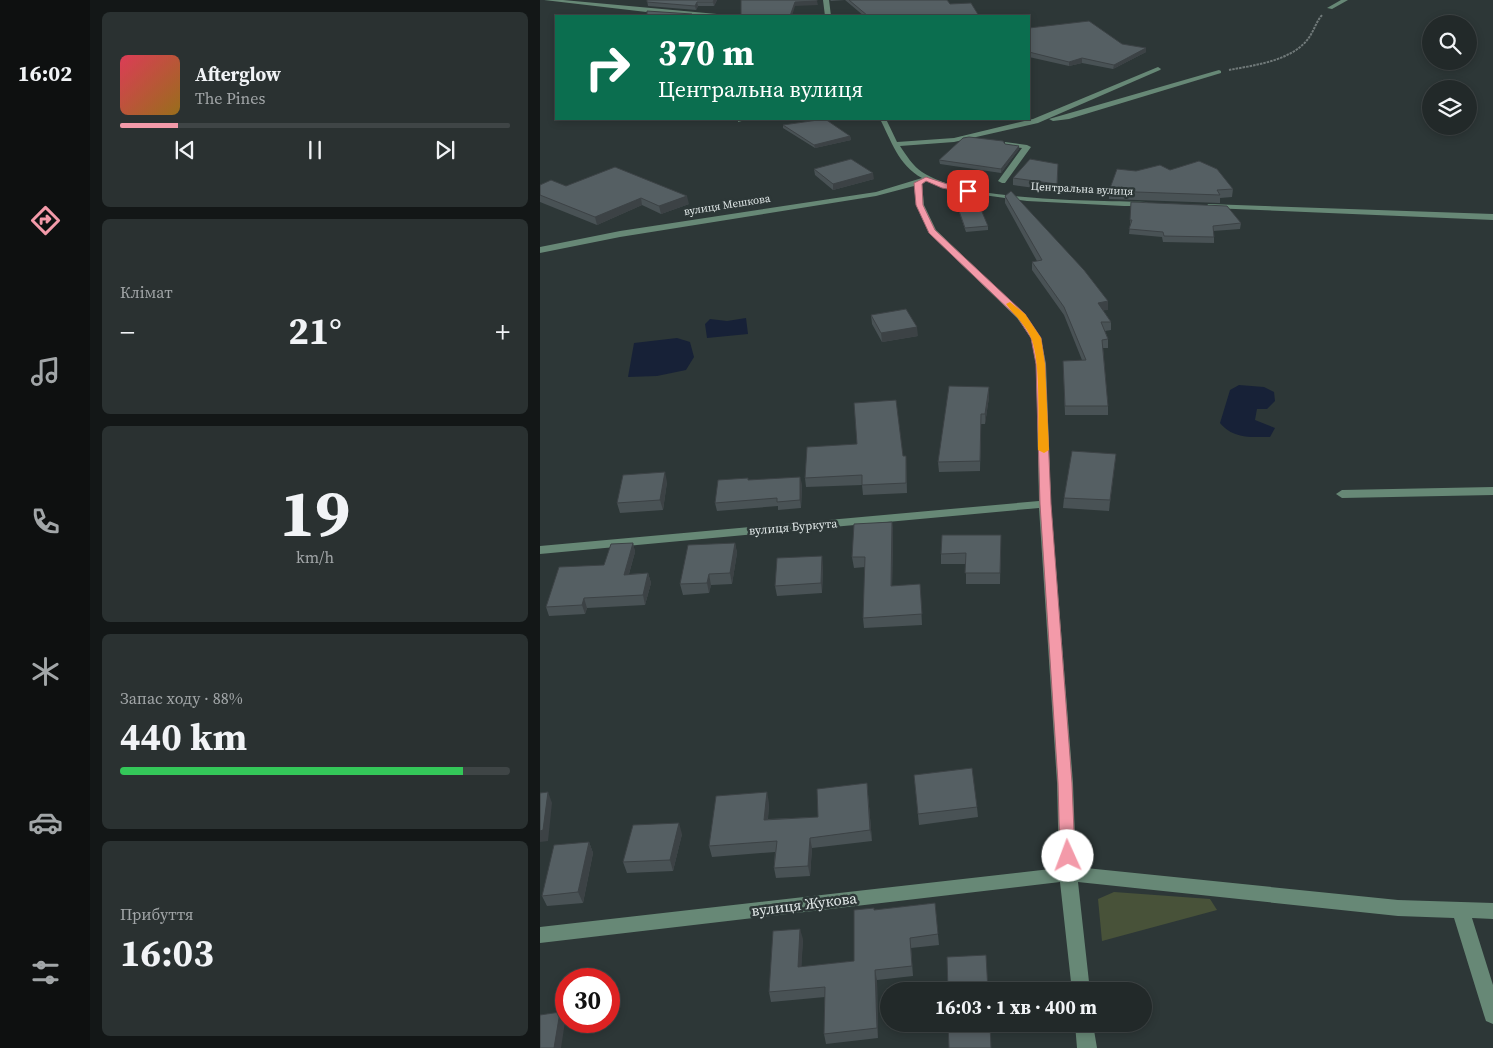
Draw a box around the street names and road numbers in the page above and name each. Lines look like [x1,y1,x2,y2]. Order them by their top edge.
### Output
street label: Центральна вулиця [1030,179,1134,199]
street label: вулиця Мешкова [683,191,772,219]
street label: вулиця Буркута [748,515,839,539]
street label: вулиця Жукова [750,887,858,921]

